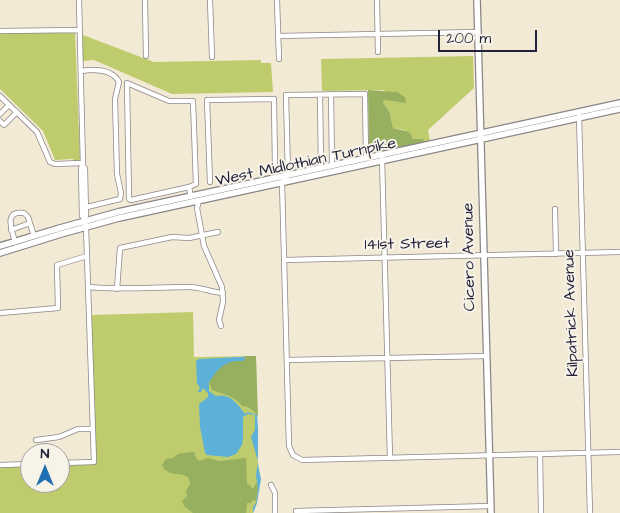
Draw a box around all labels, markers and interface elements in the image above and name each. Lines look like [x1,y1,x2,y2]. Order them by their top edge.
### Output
scale bar [440,20,539,52]
text: 200 m [446,28,491,49]
street label: West Midlothian Turnpike [214,134,398,192]
street label: Cicero Avenue [459,202,481,312]
street label: 141st Street [364,235,450,255]
street label: Kilpatrick Avenue [560,249,584,377]
north arrow [20,443,70,493]
text: N [41,444,49,464]

